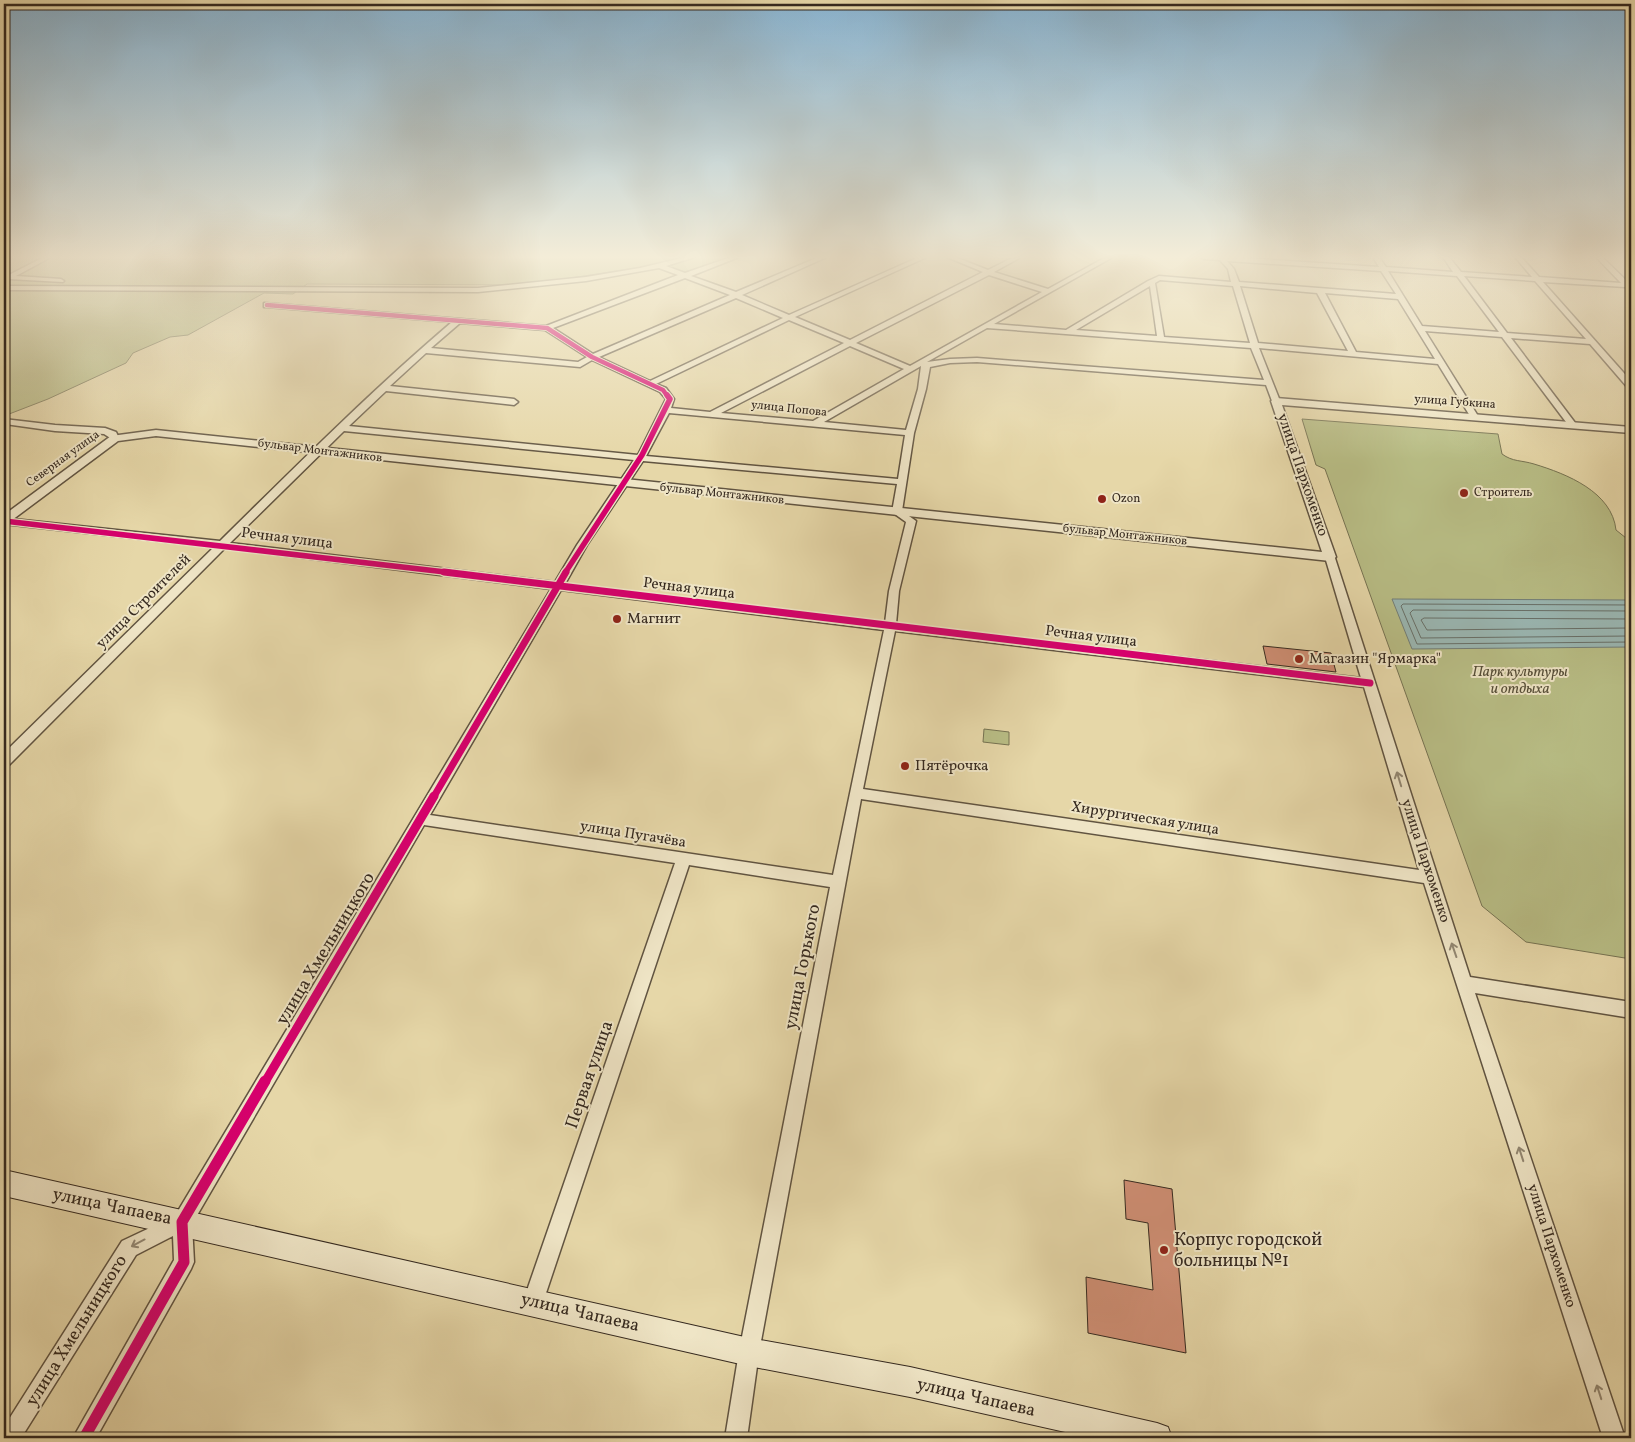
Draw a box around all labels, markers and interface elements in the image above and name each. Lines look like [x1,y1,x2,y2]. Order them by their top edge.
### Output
street label: улица Губкина [1414,391,1496,413]
street label: улица Попова [750,397,828,421]
street label: улица Пархоменко [1271,411,1333,539]
street label: Северная улица [23,427,103,491]
street label: бульвар Монтажников [257,435,383,467]
street label: бульвар Монтажников [659,480,785,508]
place label: Строитель [1474,485,1532,501]
marker: Строитель [1458,487,1470,499]
place label: Ozon [1112,491,1140,507]
marker: Ozon [1096,493,1108,505]
street label: бульвар Монтажников [1062,521,1188,549]
street label: Речная улица [240,523,334,555]
street label: улица Строителей [92,550,196,654]
street label: Речная улица [642,573,736,605]
place label: Магнит [627,609,681,630]
marker: Магнит [611,613,623,625]
street label: Речная улица [1044,621,1138,653]
place label: Магазин "Ярмарка" [1309,649,1441,670]
marker: Магазин "Ярмарка" [1293,653,1305,665]
park label: Парк культуры и отдыха [1472,662,1568,700]
place label: Пятёрочка [915,756,989,777]
marker: Пятёрочка [899,760,911,772]
one-way arrow [1394,771,1404,787]
street label: Хирургическая улица [1070,797,1220,841]
street label: улица Пархоменко [1395,797,1455,925]
street label: улица Пугачёва [578,816,688,854]
street label: улица Хмельницкого [270,868,382,1030]
street label: улица Горького [779,902,827,1032]
one-way arrow [1449,943,1458,958]
street label: Первая улица [560,1018,620,1132]
one-way arrow [1516,1147,1525,1163]
street label: улица Чапаева [50,1182,174,1232]
street label: улица Пархоменко [1521,1182,1581,1310]
place label: Корпус городской больницы №1 [1174,1228,1322,1274]
one-way arrow [131,1239,146,1248]
marker: Корпус городской больницы №1 [1158,1244,1170,1256]
street label: улица Хмельницкого [20,1250,134,1412]
street label: улица Чапаева [518,1287,642,1339]
street label: улица Чапаева [914,1372,1038,1424]
one-way arrow [1593,1384,1603,1400]

